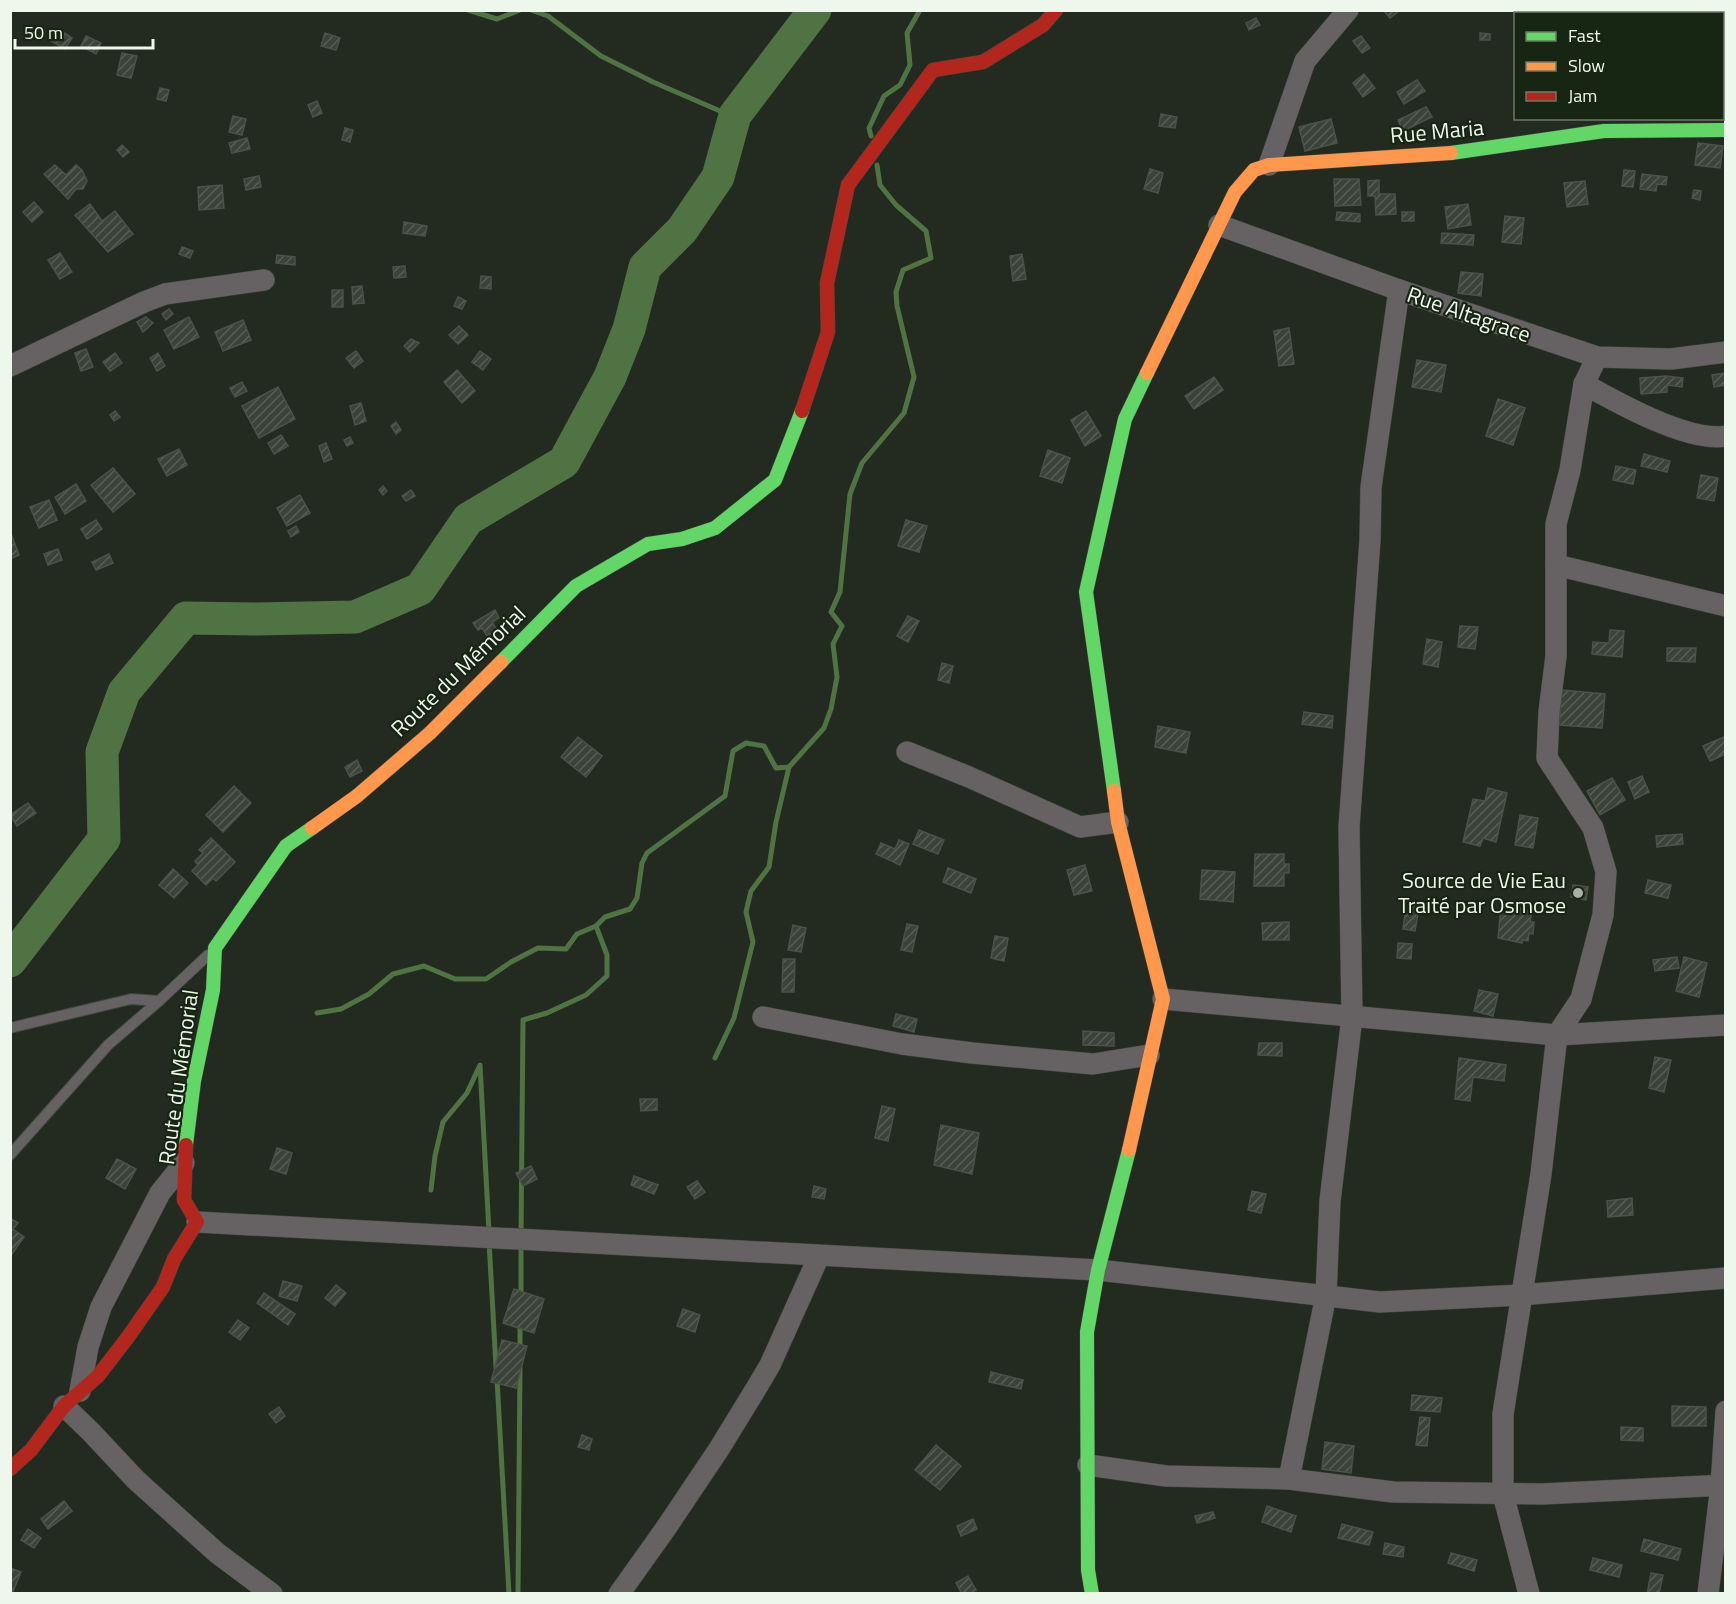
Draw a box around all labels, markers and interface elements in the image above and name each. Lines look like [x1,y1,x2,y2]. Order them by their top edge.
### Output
scale bar [15,12,153,50]
legend [1514,12,1724,120]
text: 50 m [24,19,63,46]
text: Fast [1568,22,1601,49]
text: Slow [1568,52,1605,79]
text: Jam [1568,82,1597,109]
street label: Rue Maria [1389,110,1485,152]
street label: Rue Altagrace [1403,277,1535,351]
street label: Route du Mémorial [383,597,533,745]
place label: Source de Vie Eau Traité par Osmose [1398,863,1566,922]
marker: Source de Vie Eau Traité par Osmose [1571,886,1585,900]
street label: Route du Mémorial [149,987,207,1167]

